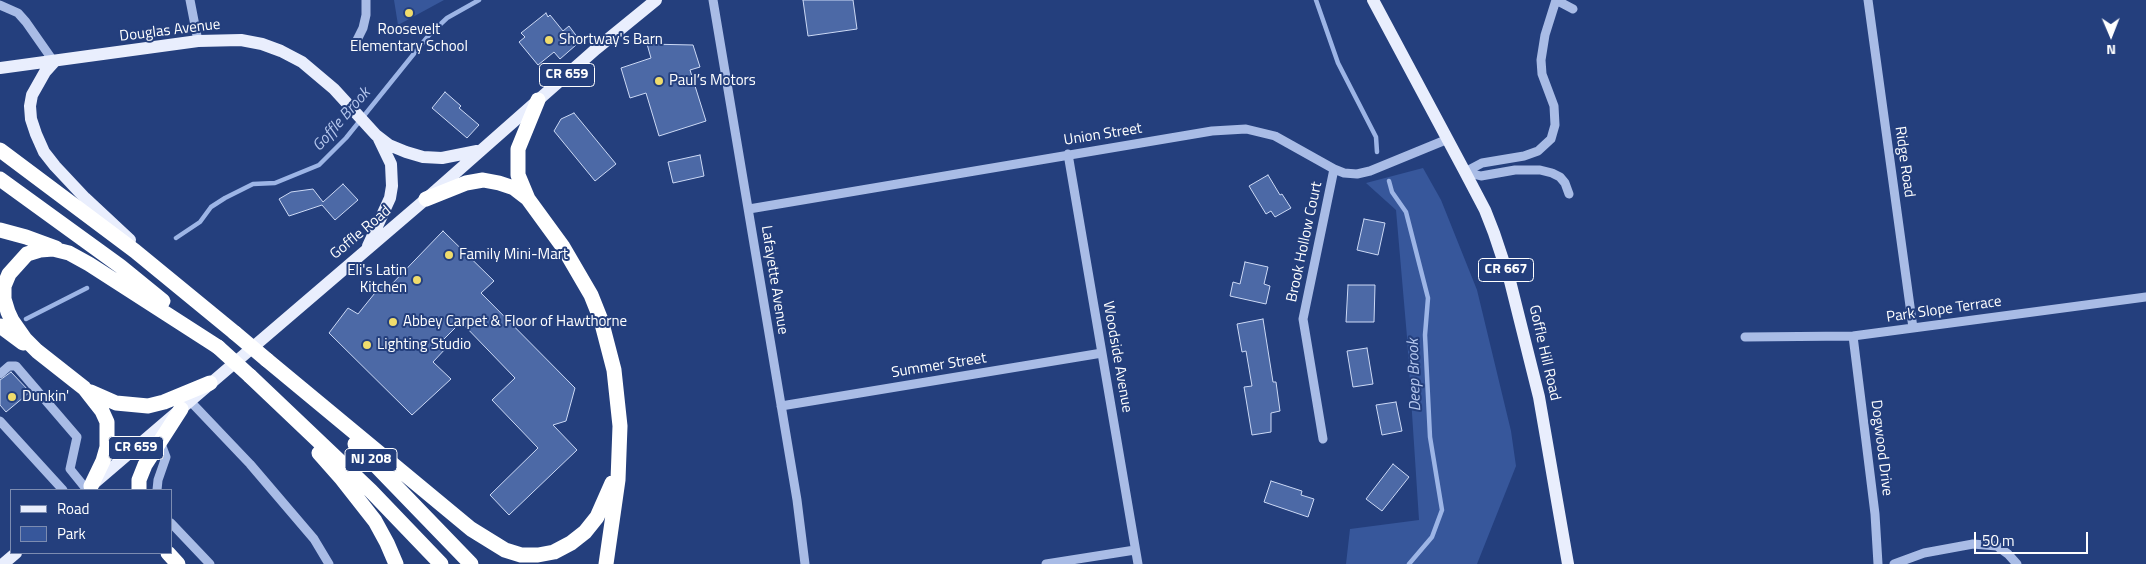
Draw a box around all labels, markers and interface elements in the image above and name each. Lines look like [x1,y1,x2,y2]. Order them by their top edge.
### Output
marker: Roosevelt Elementary School [403,7,415,19]
north arrow [2086,10,2136,60]
street label: Douglas Avenue [119,16,221,46]
place label: Roosevelt Elementary School [350,21,468,56]
place label: Shortway's Barn [559,31,663,49]
marker: Shortway's Barn [543,34,555,46]
text: N [2106,40,2116,61]
road number: CR 659 [540,64,594,86]
place label: Paul’s Motors [669,72,756,90]
marker: Paul’s Motors [653,75,665,87]
water label: Goffle Brook [309,84,375,156]
street label: Union Street [1063,120,1143,150]
street label: Ridge Road [1890,125,1918,199]
street label: Brook Hollow Court [1283,180,1327,304]
street label: Goffle Road [327,202,395,264]
street label: Lafayette Avenue [757,224,791,336]
place label: Family Mini-Mart [459,246,568,264]
marker: Family Mini-Mart [443,249,455,261]
road number: CR 667 [1478,258,1534,282]
place label: Eli's Latin Kitchen [347,262,407,297]
marker: Eli's Latin Kitchen [411,274,423,286]
street label: Park Slope Terrace [1885,293,2003,327]
street label: Woodside Avenue [1098,300,1136,414]
street label: Goffle Hill Road [1524,303,1564,403]
place label: Abbey Carpet & Floor of Hawthorne [403,313,627,331]
marker: Abbey Carpet & Floor of Hawthorne [387,316,399,328]
place label: Lighting Studio [377,336,471,354]
water label: Deep Brook [1404,338,1426,412]
marker: Lighting Studio [361,339,373,351]
street label: Summer Street [890,350,988,382]
place label: Dunkin' [22,388,69,406]
marker: Dunkin' [6,391,18,403]
street label: Dogwood Drive [1866,399,1896,497]
road number: CR 659 [108,436,164,459]
road number: NJ 208 [345,448,397,472]
legend [10,489,172,554]
text: Road [57,497,89,520]
text: Park [57,522,86,545]
scale bar [1976,522,2090,554]
text: 50 m [1982,529,2015,552]

